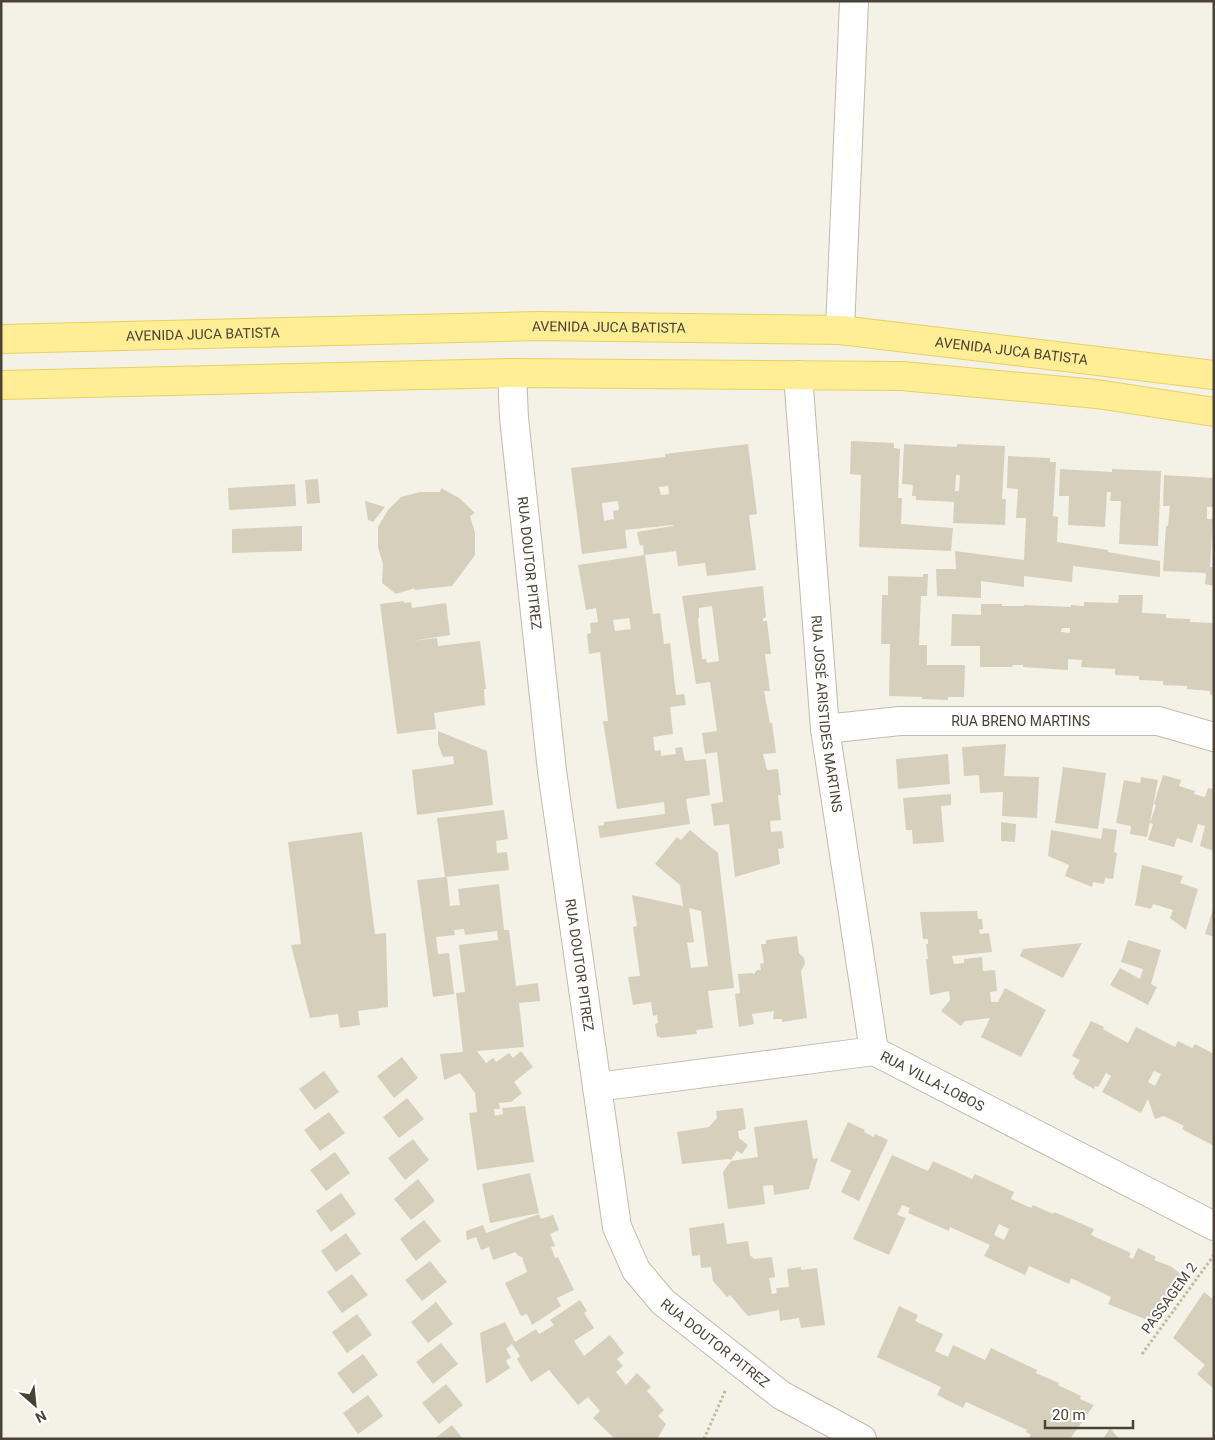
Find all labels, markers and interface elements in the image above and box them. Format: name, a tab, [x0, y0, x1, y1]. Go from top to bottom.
street label: AVENIDA JUCA BATISTA	[532, 318, 686, 336]
street label: AVENIDA JUCA BATISTA	[126, 324, 280, 344]
street label: AVENIDA JUCA BATISTA	[934, 334, 1089, 368]
street label: RUA DOUTOR PITREZ	[515, 496, 545, 631]
street label: RUA JOSÉ ARISTIDES MARTINS	[808, 614, 846, 813]
street label: RUA BRENO MARTINS	[951, 713, 1090, 729]
street label: RUA DOUTOR PITREZ	[562, 898, 597, 1032]
street label: RUA VILLA-LOBOS	[878, 1048, 987, 1114]
street label: PASSAGEM 2	[1138, 1259, 1200, 1337]
street label: RUA DOUTOR PITREZ	[658, 1295, 773, 1391]
north arrow	[10, 1380, 60, 1430]
scale bar	[1045, 1398, 1132, 1430]
text: 20 m	[1052, 1406, 1086, 1424]
text: N	[33, 1407, 49, 1426]

